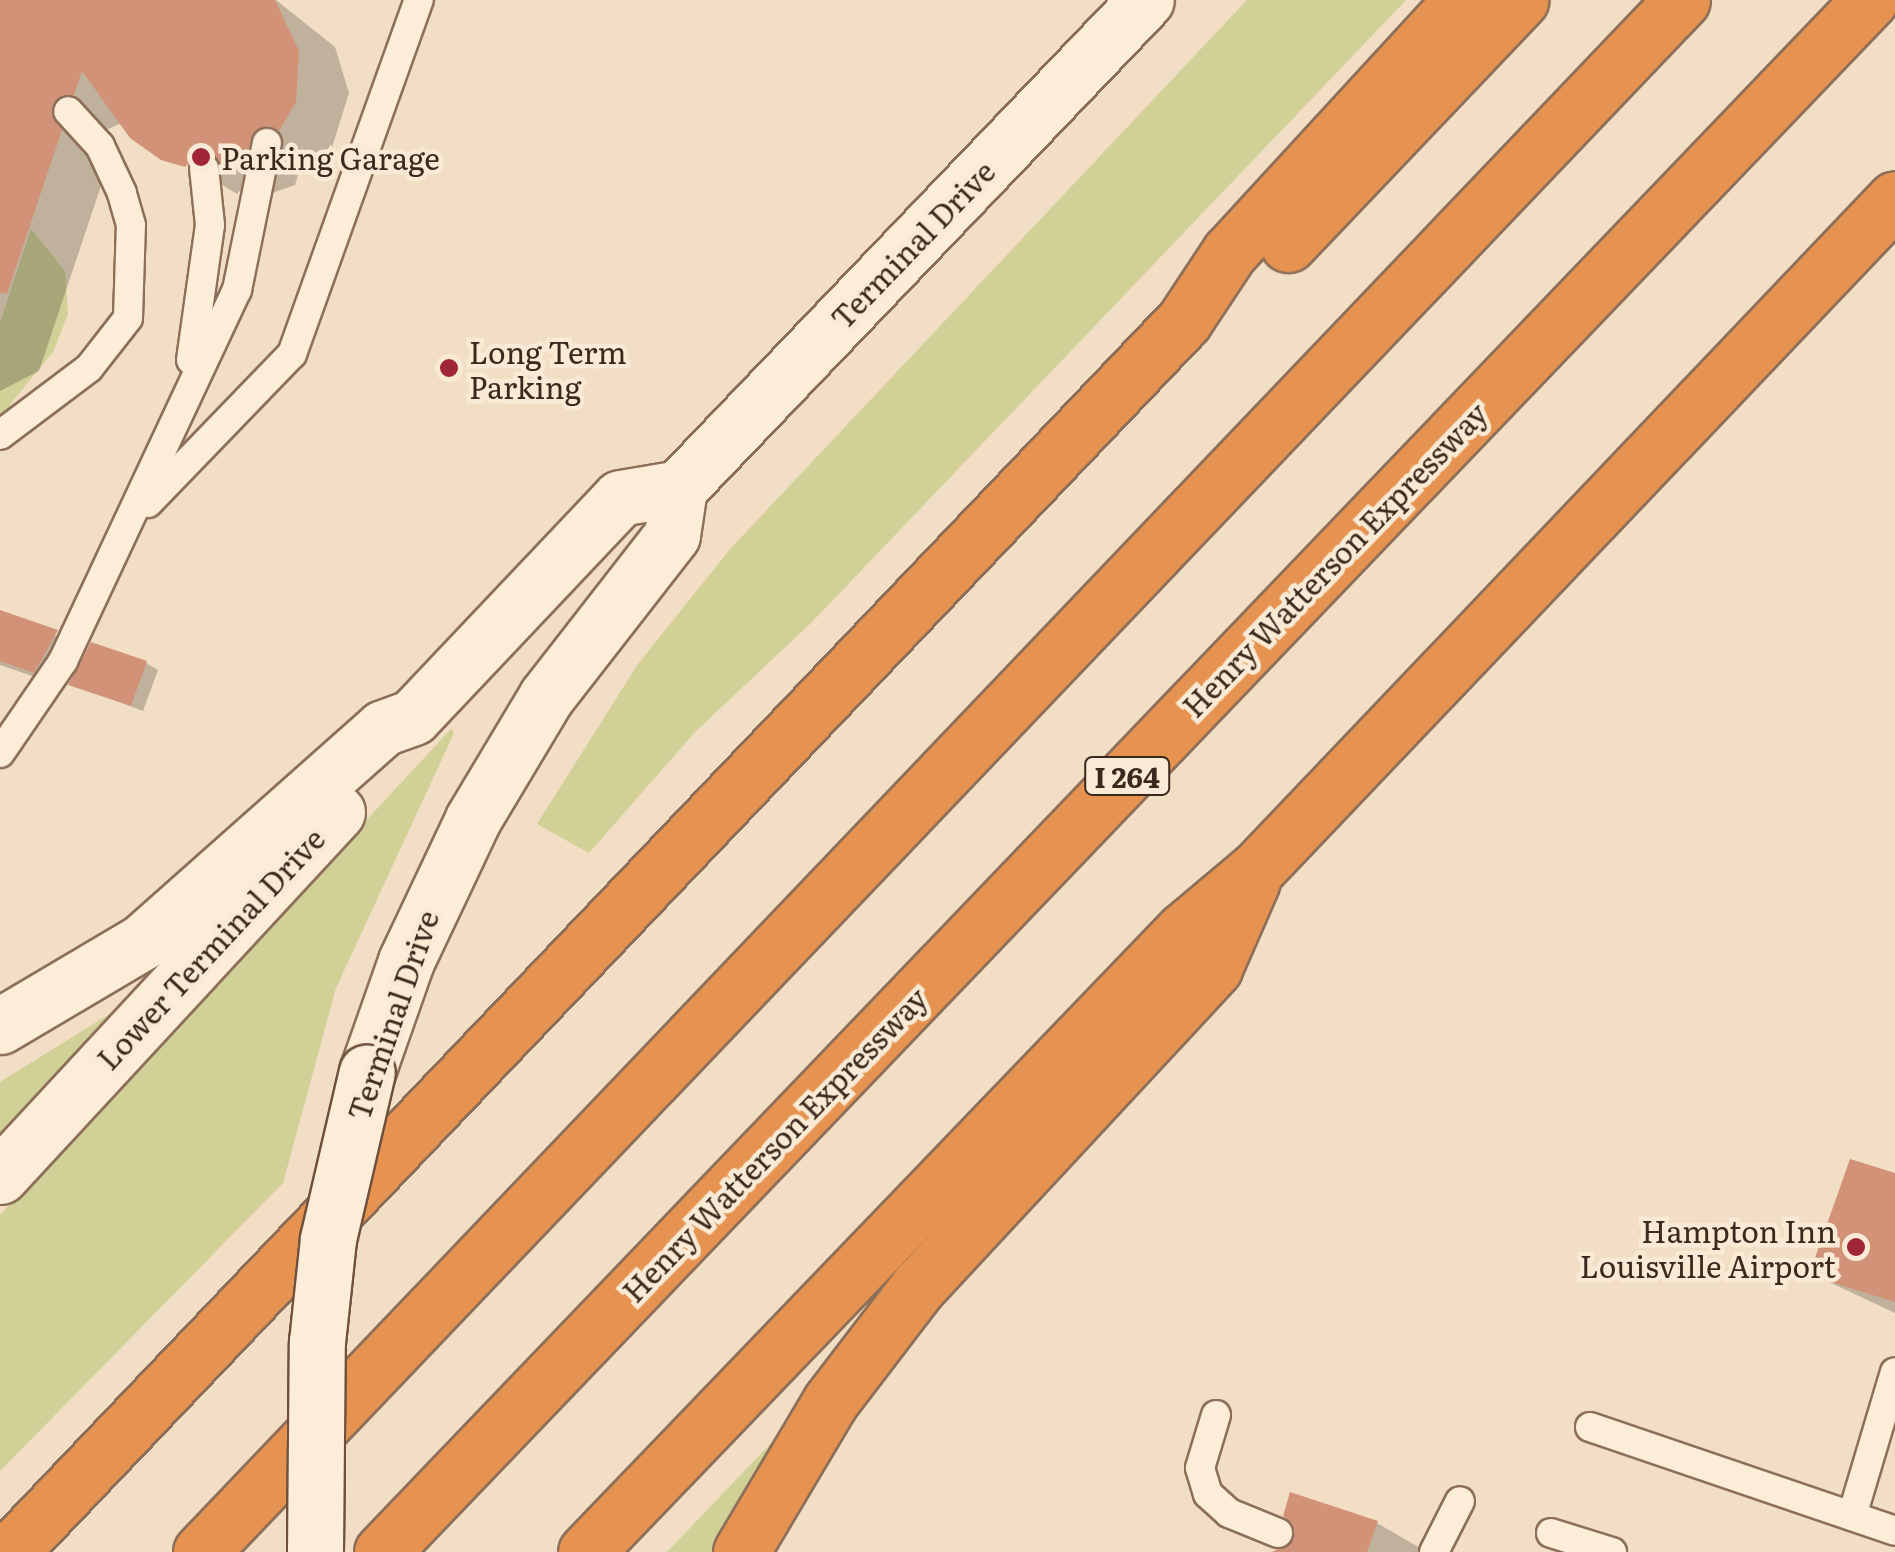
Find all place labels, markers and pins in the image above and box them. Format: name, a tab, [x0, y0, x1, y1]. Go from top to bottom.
place label: Parking Garage	[221, 139, 440, 175]
marker: Parking Garage	[190, 146, 212, 168]
place label: Long Term Parking	[469, 333, 627, 404]
marker: Long Term Parking	[438, 357, 460, 379]
place label: Hampton Inn Louisville Airport	[1580, 1212, 1836, 1282]
marker: Hampton Inn Louisville Airport	[1845, 1236, 1867, 1258]

